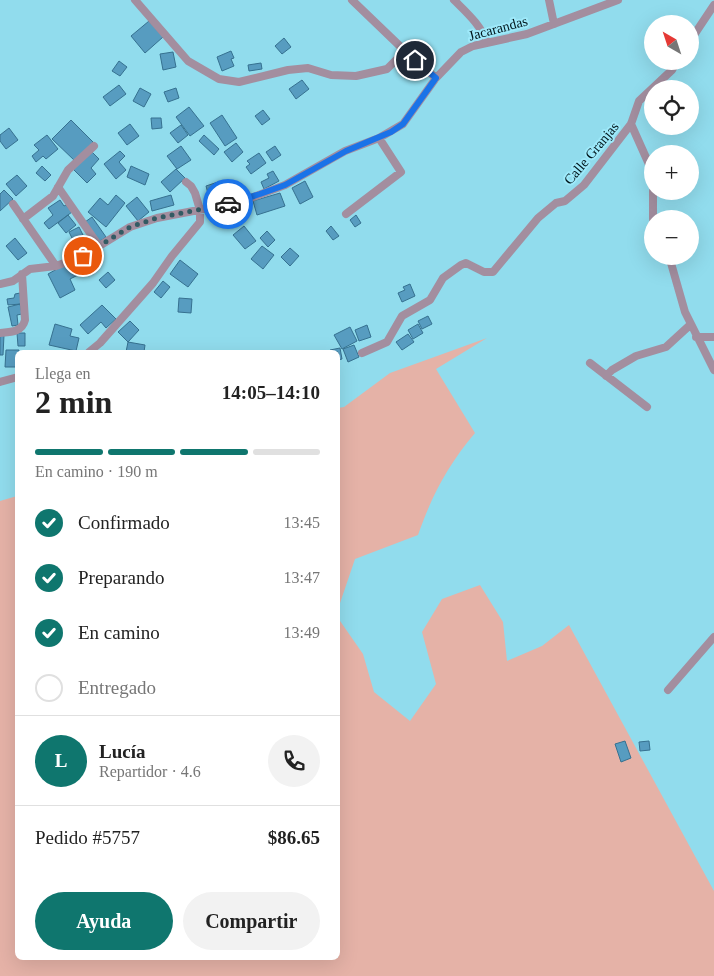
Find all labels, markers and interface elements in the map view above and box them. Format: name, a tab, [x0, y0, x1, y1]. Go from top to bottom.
street label: Jacarandas	[467, 13, 529, 44]
north arrow	[644, 15, 699, 70]
map controls	[644, 15, 699, 265]
pin	[394, 39, 436, 81]
icon: home	[401, 46, 429, 74]
button: locate	[644, 80, 699, 135]
street label: Calle Granjas	[561, 119, 622, 187]
button: +	[644, 145, 699, 200]
courier	[203, 179, 253, 229]
icon: car	[214, 190, 242, 218]
button: −	[644, 210, 699, 265]
pin	[62, 235, 104, 277]
icon: bag	[69, 242, 97, 270]
text: Llega en	[35, 365, 91, 382]
text: 14:05–14:10	[222, 382, 320, 403]
text: 2 min	[35, 384, 112, 420]
text: En camino · 190 m	[35, 463, 158, 480]
icon: check	[35, 509, 63, 537]
text: Confirmado	[78, 512, 170, 533]
text: 13:45	[284, 514, 320, 531]
icon: check	[35, 564, 63, 592]
text: Preparando	[78, 567, 165, 588]
text: 13:47	[284, 569, 320, 586]
icon: check	[35, 619, 63, 647]
text: En camino	[78, 622, 160, 643]
text: 13:49	[284, 624, 320, 641]
text: Entregado	[78, 677, 156, 698]
button: phone	[268, 735, 320, 787]
text: Lucía	[99, 741, 145, 762]
text: L	[55, 750, 67, 771]
text: Repartidor · 4.6	[99, 763, 201, 780]
text: Pedido #5757	[35, 827, 140, 848]
text: $86.65	[268, 827, 320, 848]
button: Ayuda	[35, 892, 173, 950]
button: Compartir	[183, 892, 320, 950]

